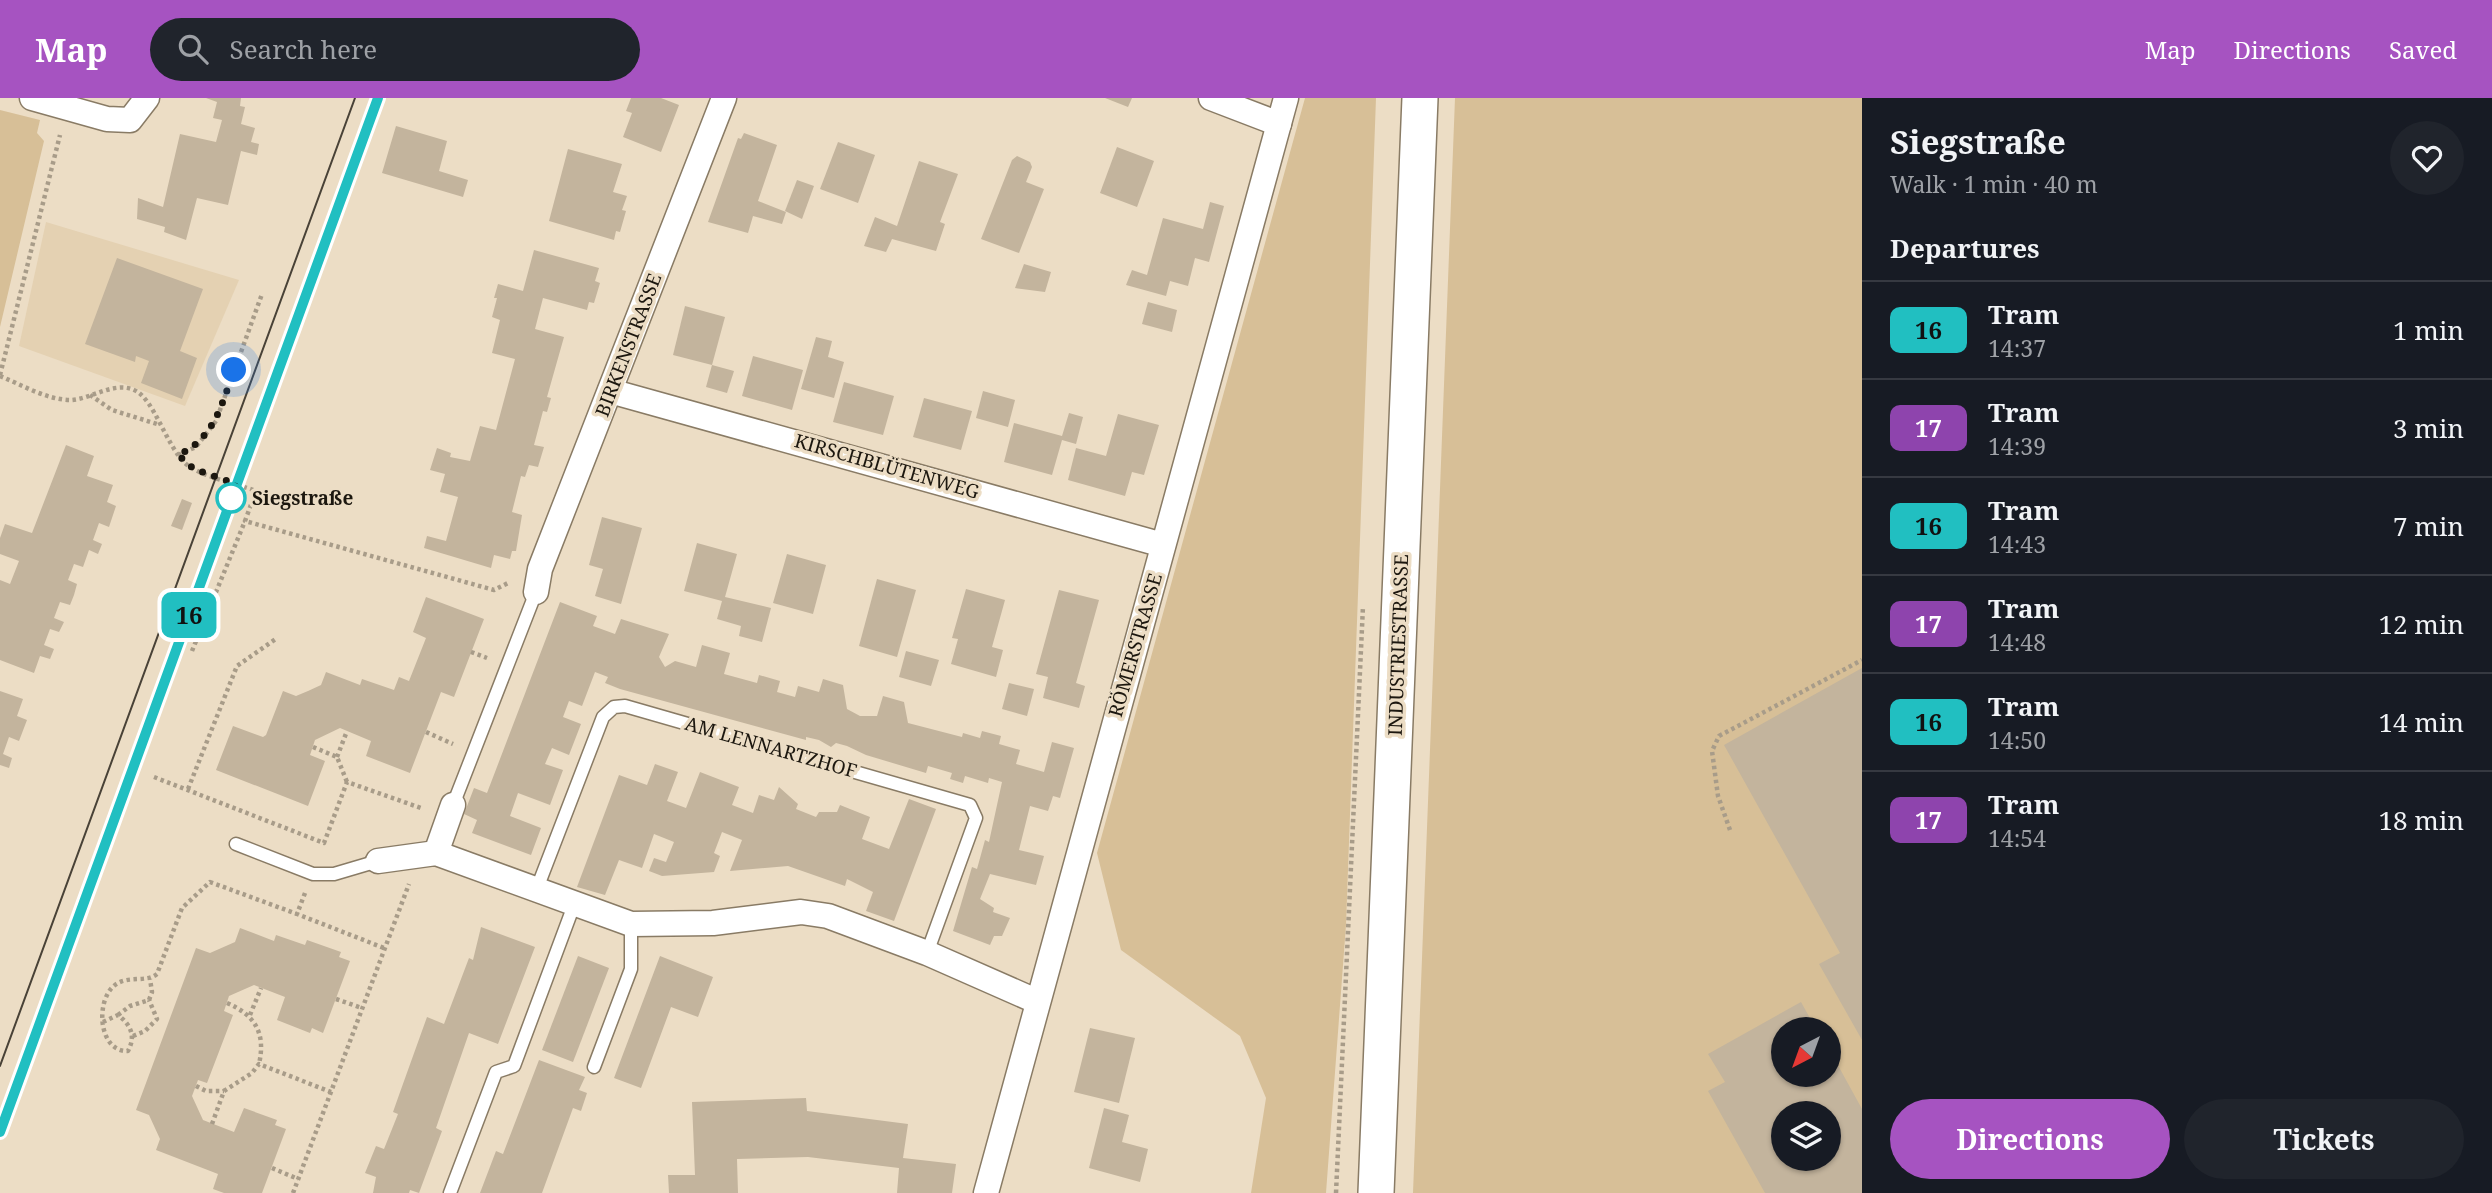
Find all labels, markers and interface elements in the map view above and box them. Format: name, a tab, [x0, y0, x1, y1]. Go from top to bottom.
search box	[150, 18, 640, 81]
text: Map	[35, 27, 108, 72]
icon: search	[174, 30, 212, 68]
text: Search here	[230, 31, 377, 67]
text: Map	[2145, 33, 2196, 66]
text: Directions	[2234, 33, 2351, 66]
text: Saved	[2389, 33, 2457, 66]
text: Siegstraße	[1890, 119, 2066, 164]
button: heart	[2390, 121, 2464, 195]
text: Walk · 1 min · 40 m	[1890, 168, 2098, 200]
text: Departures	[1890, 230, 2040, 266]
street label: BIRKENSTRASSE	[589, 269, 667, 420]
text: Tram	[1988, 296, 2059, 332]
text: 1 min	[2393, 312, 2464, 348]
text: 16	[1915, 313, 1942, 346]
text: 14:37	[1988, 332, 2046, 364]
your location	[216, 352, 251, 387]
text: Tram	[1988, 394, 2059, 430]
text: 3 min	[2393, 410, 2464, 446]
text: 17	[1915, 411, 1942, 444]
street label: KIRSCHBLÜTENWEG	[792, 427, 983, 505]
text: 14:39	[1988, 430, 2046, 462]
marker: Siegstraße	[216, 483, 246, 513]
place label: Siegstraße	[252, 485, 353, 511]
text: Tram	[1988, 492, 2059, 528]
text: 7 min	[2393, 508, 2464, 544]
text: 16	[1915, 509, 1942, 542]
text: 14:43	[1988, 528, 2046, 560]
street label: INDUSTRIESTRASSE	[1382, 554, 1414, 736]
street label: RÖMERSTRASSE	[1102, 570, 1168, 720]
text: Tram	[1988, 590, 2059, 626]
line badge: 16	[158, 592, 220, 638]
text: 16	[175, 598, 203, 631]
text: 12 min	[2379, 606, 2464, 642]
text: 17	[1915, 607, 1942, 640]
text: 14:48	[1988, 626, 2046, 658]
text: Tram	[1988, 688, 2059, 724]
text: 14 min	[2379, 704, 2464, 740]
text: 16	[1915, 705, 1942, 738]
street label: AM LENNARTZHOF	[682, 710, 860, 784]
text: 14:50	[1988, 724, 2046, 756]
text: Tram	[1988, 786, 2059, 822]
text: 18 min	[2379, 802, 2464, 838]
text: 17	[1915, 803, 1942, 836]
text: 14:54	[1988, 822, 2046, 854]
north arrow	[1771, 1017, 1841, 1087]
map controls	[1771, 1017, 1841, 1171]
button: Directions	[1890, 1099, 2170, 1179]
button: Tickets	[2184, 1099, 2464, 1179]
button: layers	[1771, 1101, 1841, 1171]

